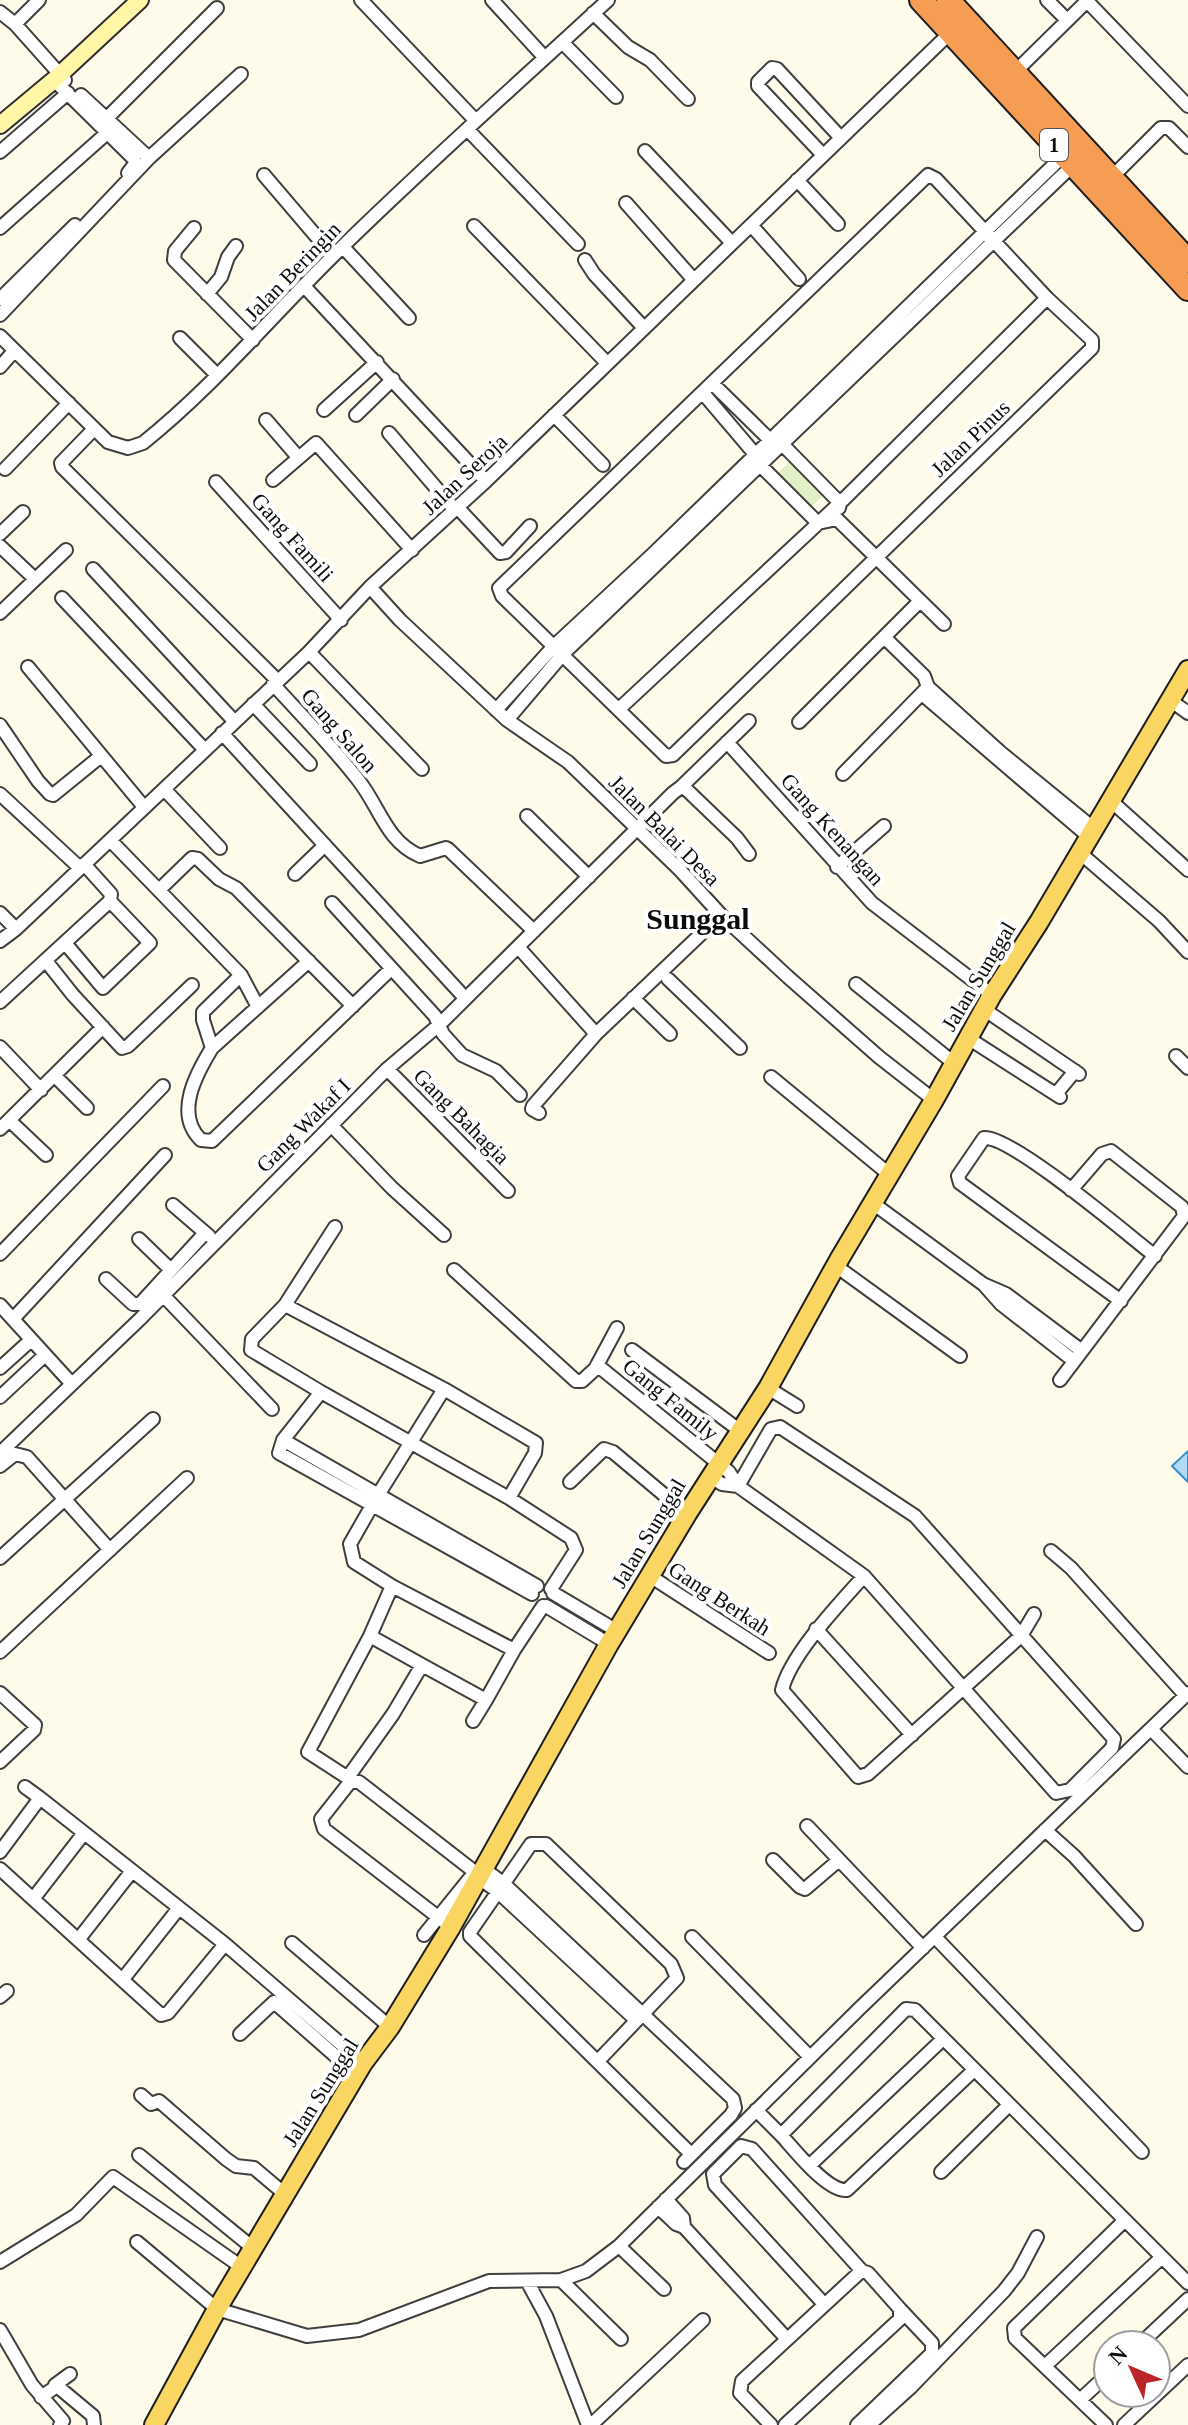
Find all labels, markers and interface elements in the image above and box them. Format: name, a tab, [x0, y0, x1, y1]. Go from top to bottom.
road number: 1	[1040, 129, 1068, 161]
street label: Jalan Beringin	[239, 217, 346, 326]
street label: Jalan Pinus	[926, 395, 1015, 482]
street label: Jalan Seroja	[417, 429, 512, 520]
street label: Gang Famili	[246, 488, 339, 587]
street label: Gang Salon	[296, 683, 383, 777]
street label: Gang Kenangan	[776, 768, 890, 891]
street label: Jalan Balai Desa	[604, 770, 725, 891]
district label: Sunggal	[646, 902, 750, 935]
street label: Jalan Sunggal	[936, 917, 1021, 1035]
street label: Gang Bahagia	[409, 1063, 515, 1170]
street label: Gang Wakaf I	[251, 1073, 355, 1177]
street label: Gang Family	[618, 1353, 723, 1445]
street label: Jalan Sunggal	[606, 1474, 691, 1592]
street label: Gang Berkah	[664, 1556, 775, 1641]
street label: Jalan Sunggal	[277, 2034, 364, 2151]
north arrow	[1092, 2329, 1172, 2409]
text: N	[1103, 2341, 1133, 2370]

